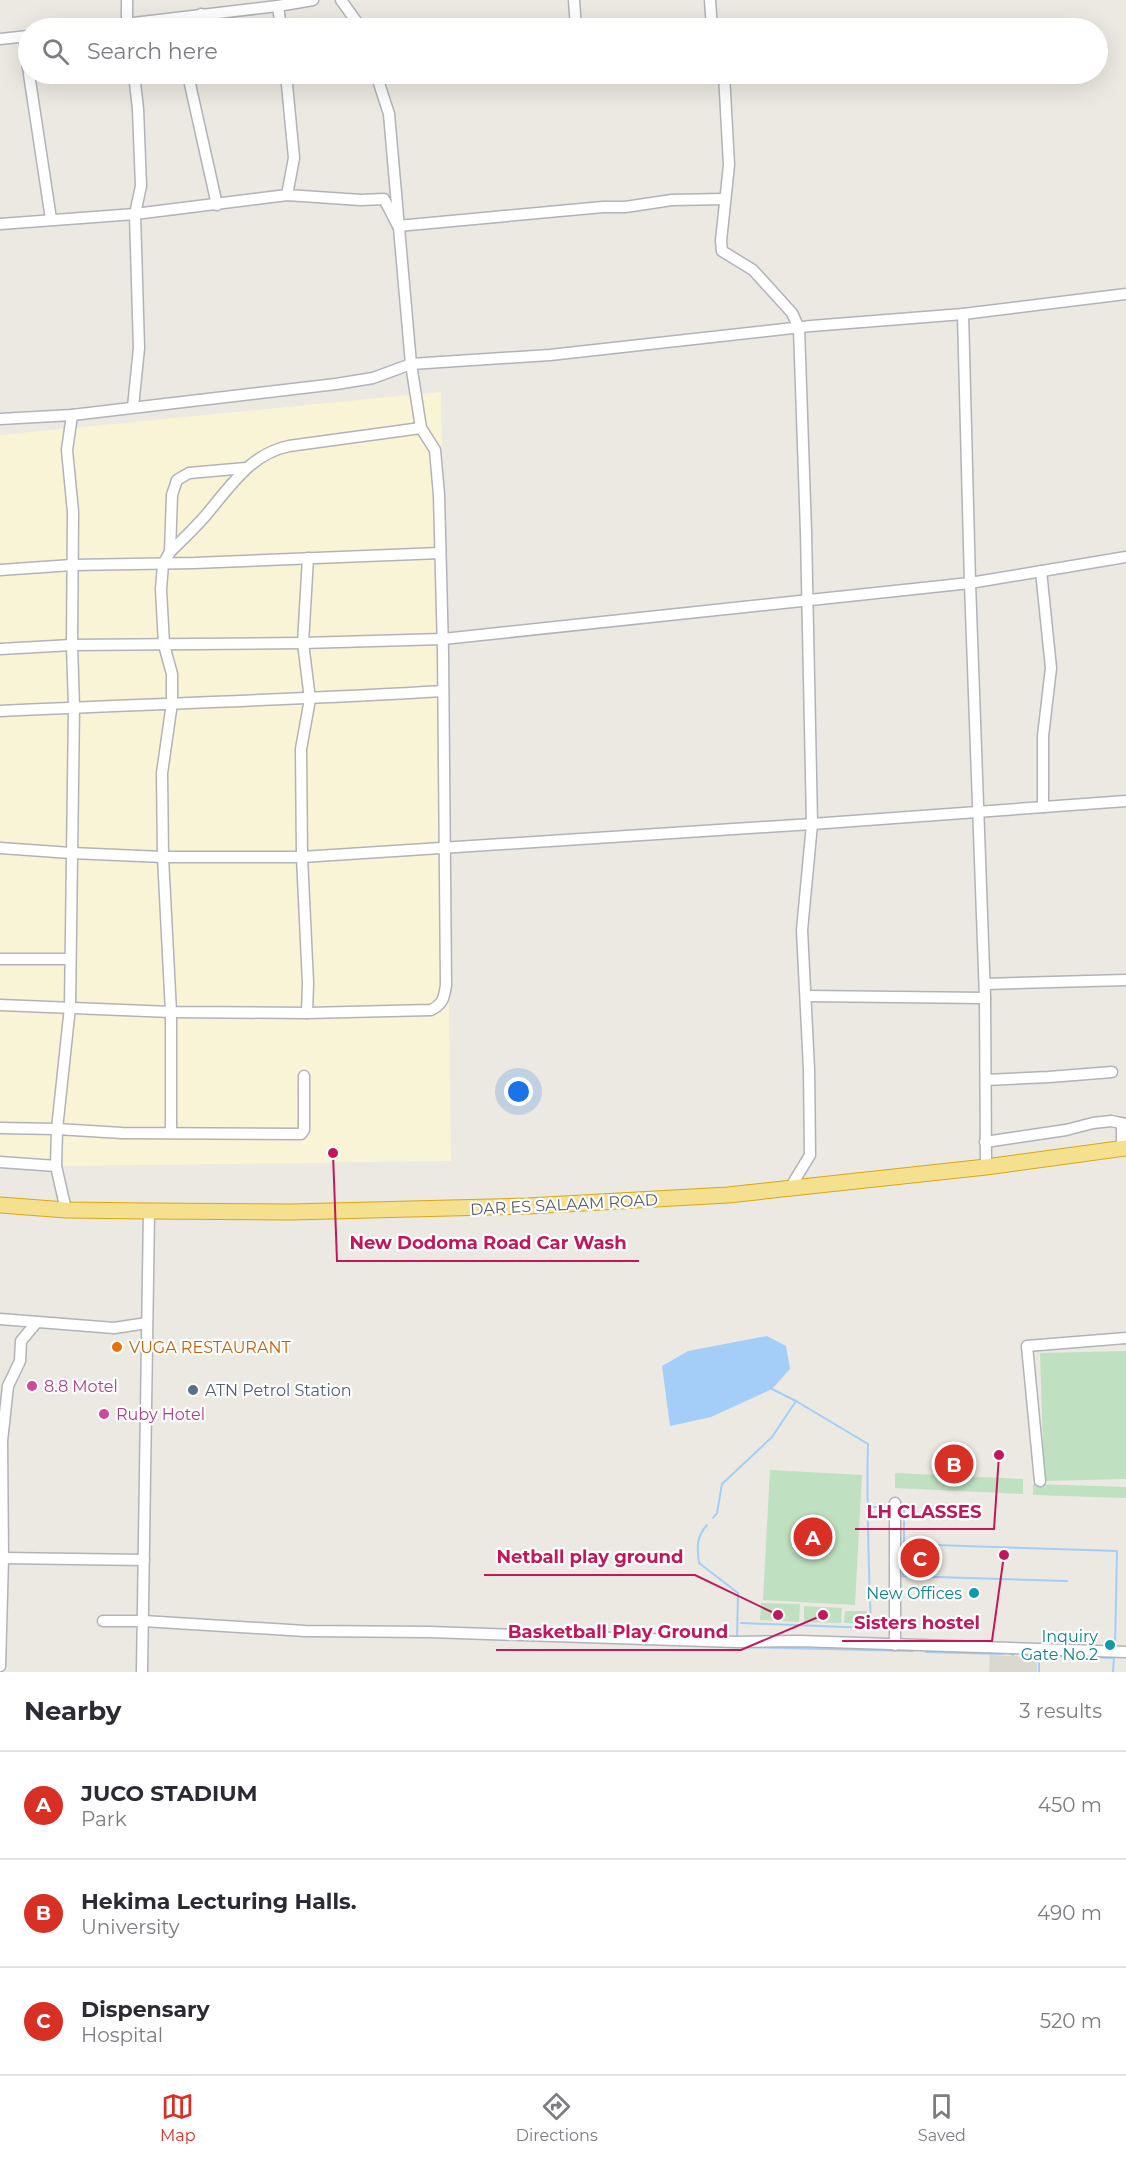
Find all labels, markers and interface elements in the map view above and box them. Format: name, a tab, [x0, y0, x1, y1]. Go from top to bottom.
search box	[18, 18, 1108, 84]
icon: search	[39, 35, 72, 68]
text: Search here	[87, 38, 218, 65]
your location	[504, 1077, 533, 1106]
street label: DAR ES SALAAM ROAD	[470, 1190, 658, 1219]
callout: New Dodoma Road Car Wash	[337, 1225, 639, 1261]
text: New Dodoma Road Car Wash	[349, 1232, 627, 1254]
place label: VUGA RESTAURANT	[129, 1338, 291, 1357]
marker: VUGA RESTAURANT	[110, 1340, 124, 1354]
place label: 8.8 Motel	[44, 1377, 118, 1396]
marker: 8.8 Motel	[25, 1379, 39, 1393]
place label: ATN Petrol Station	[205, 1381, 352, 1400]
marker: ATN Petrol Station	[186, 1383, 200, 1397]
place label: Ruby Hotel	[116, 1405, 205, 1424]
marker: Ruby Hotel	[97, 1407, 111, 1421]
pin: B	[934, 1442, 974, 1486]
callout: LH CLASSES	[855, 1493, 994, 1529]
text: LH CLASSES	[867, 1501, 981, 1523]
pin: A	[794, 1514, 832, 1560]
pin: C	[900, 1536, 940, 1580]
callout: Netball play ground	[484, 1539, 695, 1575]
text: Netball play ground	[497, 1546, 684, 1568]
place label: New Offices	[866, 1584, 962, 1603]
marker: New Offices	[967, 1586, 981, 1600]
callout: Sisters hostel	[842, 1605, 992, 1641]
text: Sisters hostel	[854, 1612, 980, 1634]
callout: Basketball Play Ground	[496, 1614, 741, 1650]
text: Basketball Play Ground	[508, 1621, 728, 1643]
place label: Inquiry Gate No.2	[1021, 1627, 1098, 1664]
marker: Inquiry Gate No.2	[1103, 1638, 1117, 1652]
text: Nearby	[24, 1695, 121, 1727]
text: 3 results	[1019, 1699, 1102, 1723]
text: JUCO STADIUM	[81, 1780, 258, 1807]
text: A	[36, 1793, 51, 1817]
text: 450 m	[1038, 1793, 1102, 1817]
text: Park	[81, 1807, 127, 1831]
text: Hekima Lecturing Halls.	[81, 1888, 357, 1915]
text: B	[36, 1901, 51, 1925]
text: 490 m	[1037, 1901, 1102, 1925]
text: University	[81, 1915, 180, 1939]
text: Dispensary	[81, 1996, 210, 2023]
text: C	[36, 2009, 51, 2033]
text: 520 m	[1040, 2009, 1102, 2033]
text: Hospital	[81, 2023, 163, 2047]
tab: Map	[160, 2090, 196, 2145]
tab: Directions	[516, 2090, 598, 2145]
tab: Saved	[918, 2090, 966, 2145]

